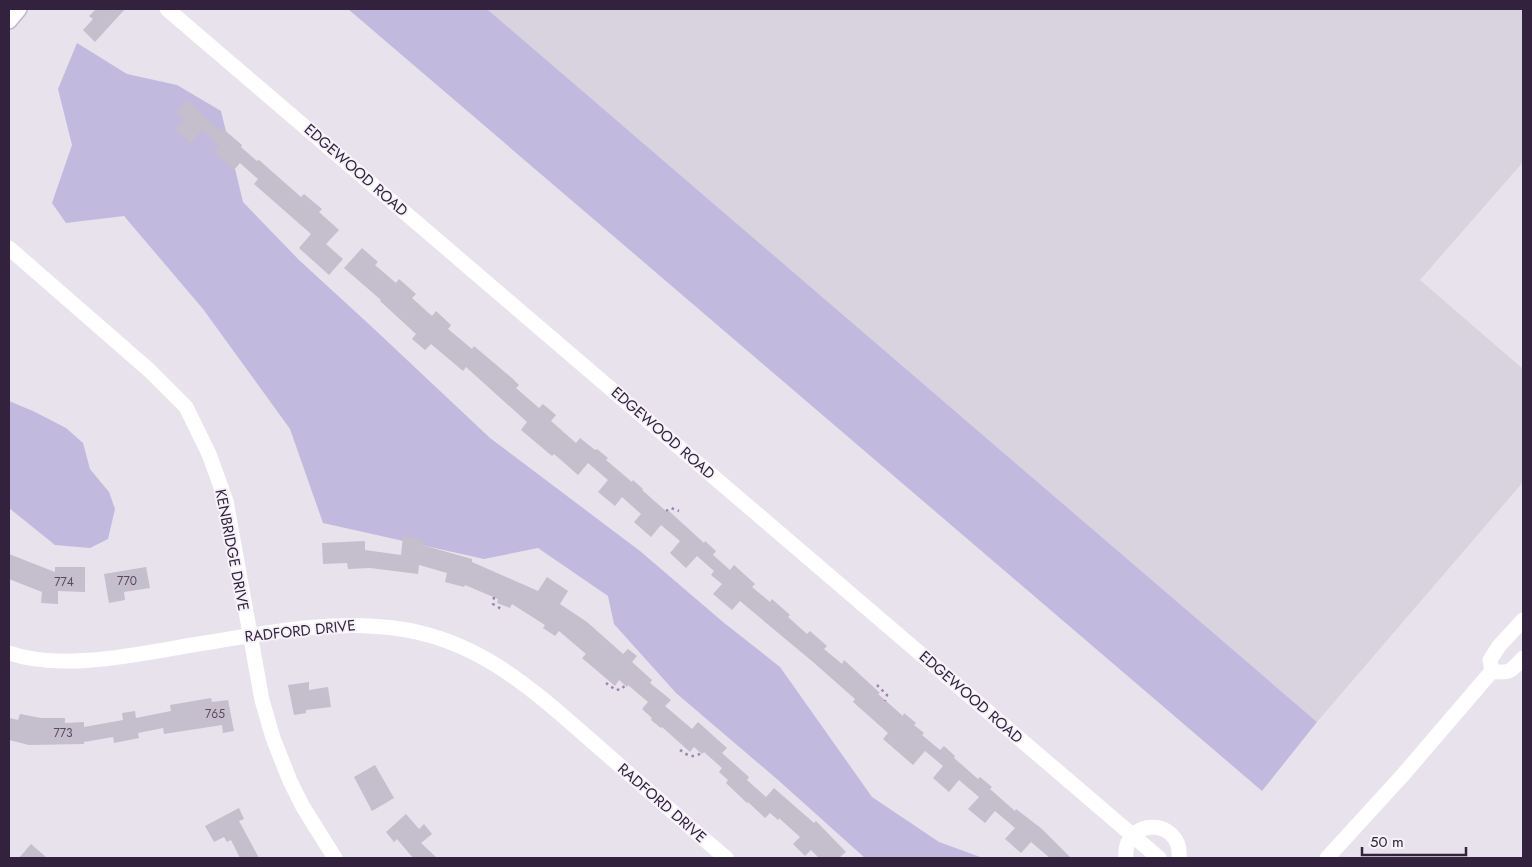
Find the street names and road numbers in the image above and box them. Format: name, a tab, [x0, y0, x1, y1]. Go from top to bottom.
street label: EDGEWOOD ROAD	[299, 119, 413, 221]
street label: EDGEWOOD ROAD	[606, 382, 720, 484]
street label: KENBRIDGE DRIVE	[209, 487, 255, 613]
street label: RADFORD DRIVE	[243, 614, 357, 648]
street label: EDGEWOOD ROAD	[914, 646, 1028, 748]
street label: RADFORD DRIVE	[613, 758, 711, 848]

